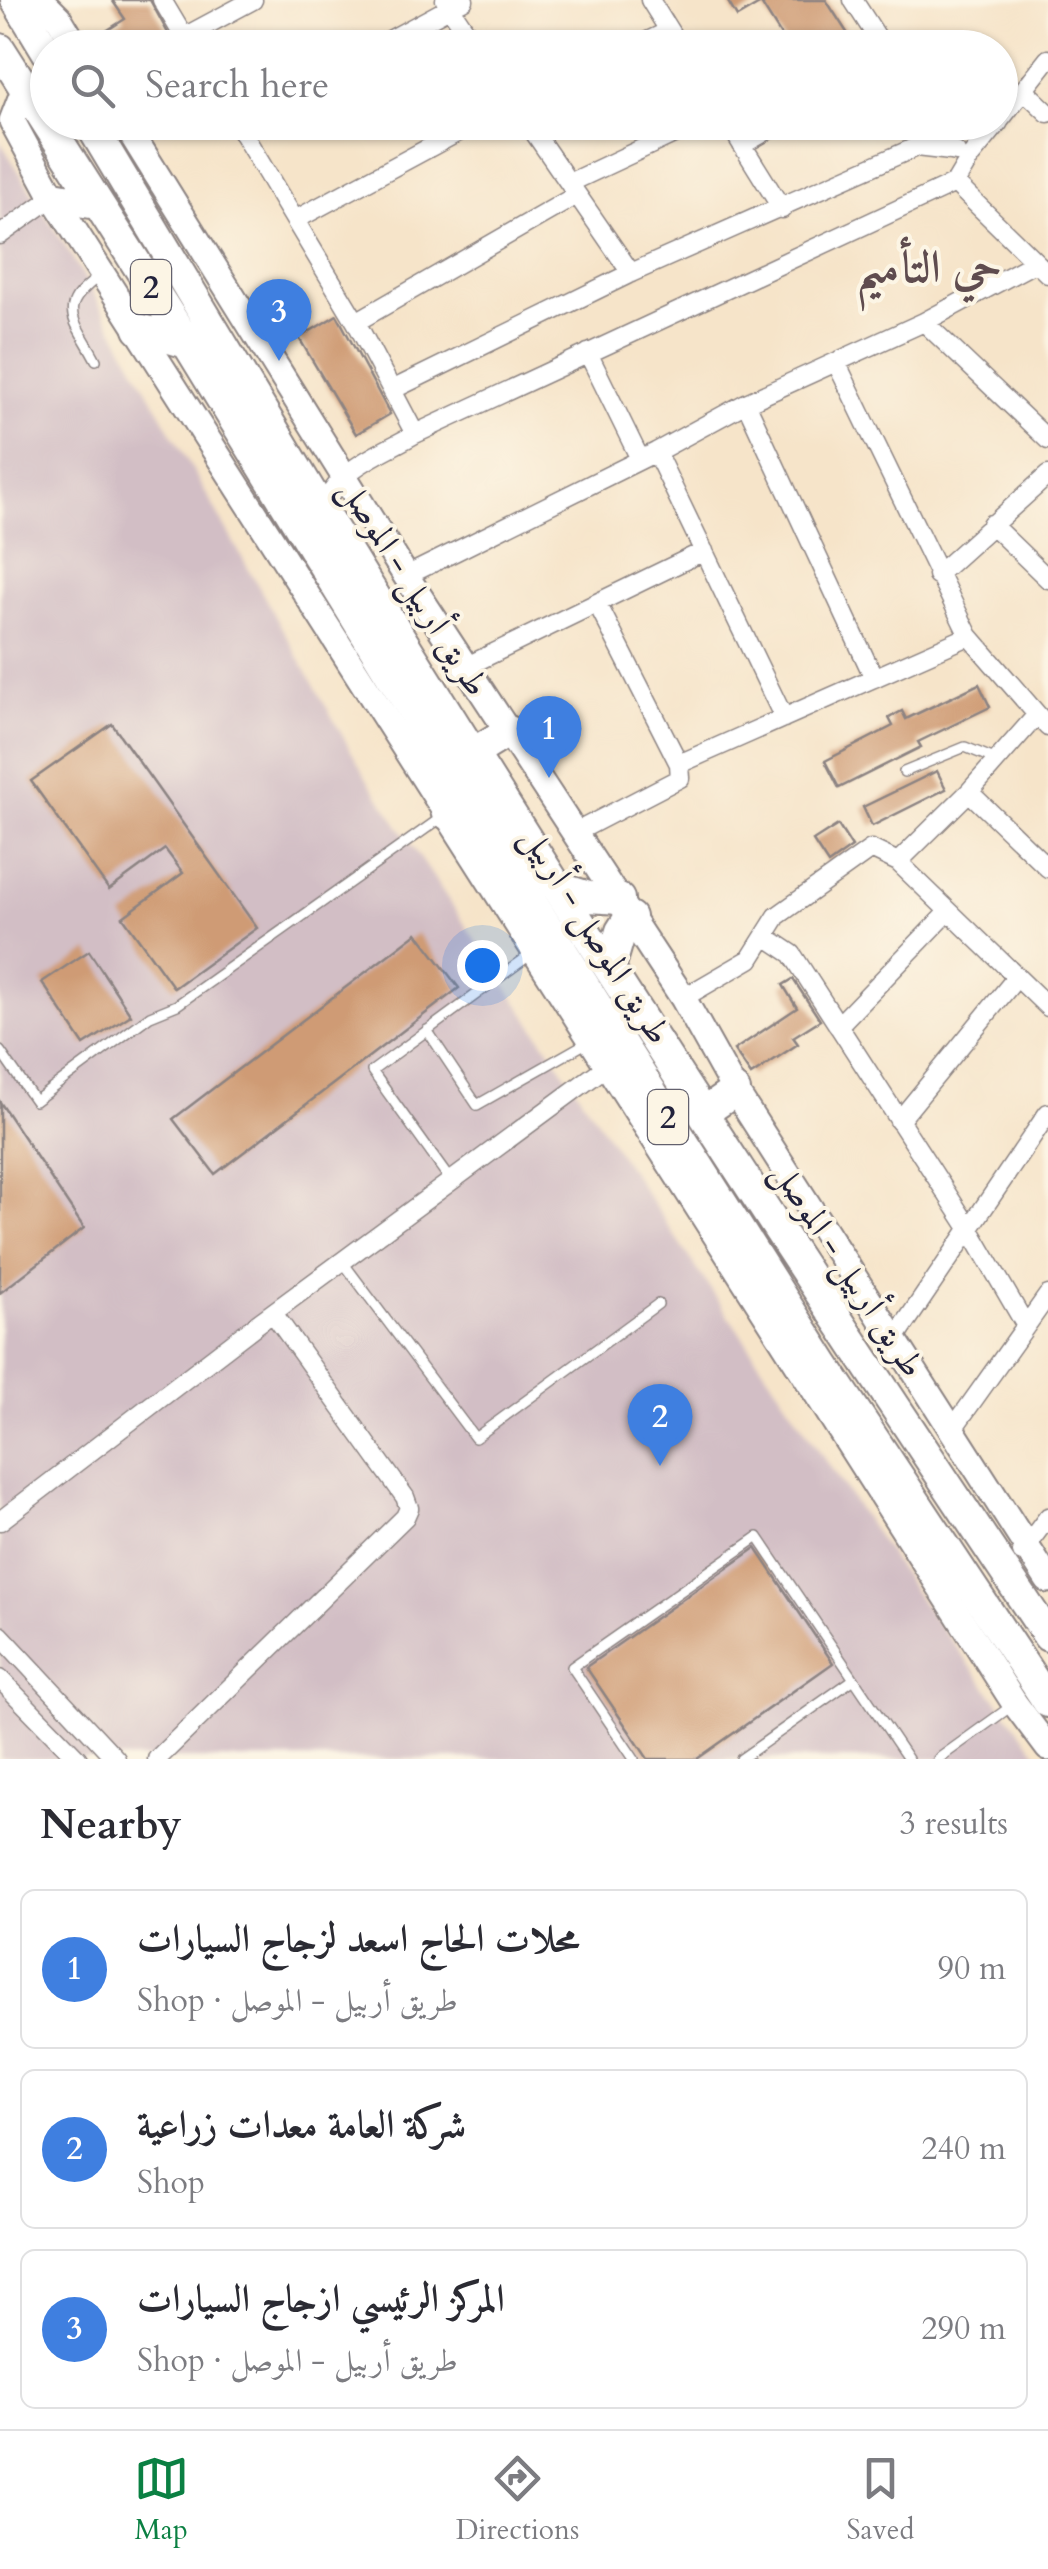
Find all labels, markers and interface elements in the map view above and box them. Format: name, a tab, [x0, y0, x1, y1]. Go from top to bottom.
search box	[30, 30, 1018, 140]
icon: search	[65, 58, 120, 113]
text: Search here	[145, 59, 329, 111]
district label: حي التأميم	[856, 236, 1002, 312]
road number: 2	[131, 260, 171, 314]
pin: 3	[246, 278, 312, 361]
street label: طريق أربيل - الموصل	[328, 469, 501, 706]
pin: 1	[516, 696, 582, 778]
street label: طريق الموصل - أربيل	[510, 817, 683, 1054]
your location	[457, 940, 508, 991]
road number: 2	[648, 1090, 688, 1144]
street label: طريق أربيل - الموصل	[760, 1152, 937, 1387]
pin: 2	[628, 1384, 692, 1466]
text: Nearby	[40, 1796, 182, 1853]
text: 3 results	[900, 1802, 1008, 1846]
text: محلات الحاج اسعد لزجاج السيارات	[137, 1913, 579, 1965]
text: 1	[66, 1947, 83, 1991]
text: 90 m	[938, 1947, 1006, 1991]
text: Shop · طريق أربيل - الموصل	[137, 1979, 458, 2023]
text: شركة العامة معدات زراعية	[137, 2099, 466, 2151]
text: 2	[66, 2127, 83, 2171]
text: 240 m	[921, 2127, 1006, 2171]
text: Shop	[137, 2161, 205, 2205]
text: المركز الرئيسي ازجاج السيارات	[137, 2273, 505, 2325]
text: 3	[66, 2307, 83, 2351]
text: 290 m	[921, 2307, 1006, 2351]
text: Shop · طريق أربيل - الموصل	[137, 2339, 458, 2383]
tab: Map	[134, 2451, 189, 2549]
tab: Directions	[456, 2451, 579, 2549]
tab: Saved	[846, 2451, 914, 2549]

